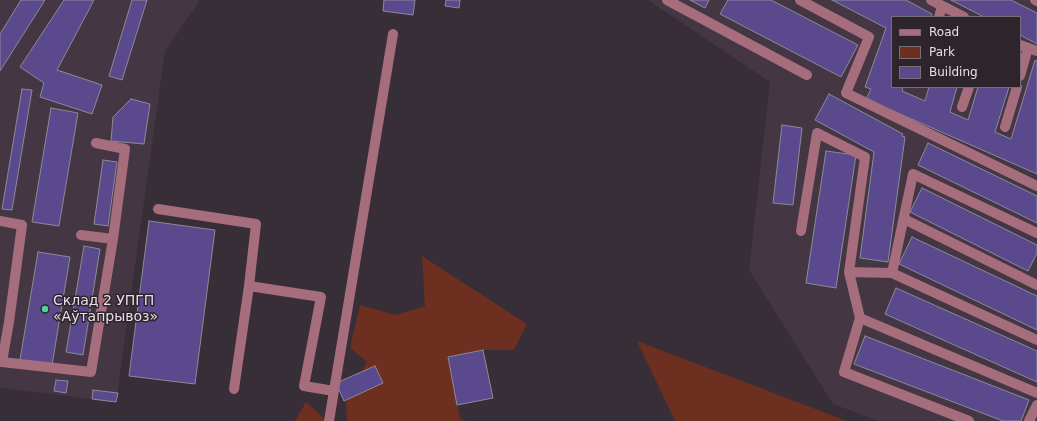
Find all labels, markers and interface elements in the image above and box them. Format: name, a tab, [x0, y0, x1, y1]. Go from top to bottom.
legend	[891, 16, 1021, 88]
text: Road	[929, 25, 959, 39]
text: Park	[929, 45, 955, 59]
text: Building	[929, 65, 978, 79]
place label: Склад 2 УПГП «Аўтапрывоз»	[53, 293, 158, 326]
marker: Склад 2 УПГП «Аўтапрывоз»	[40, 304, 50, 314]

